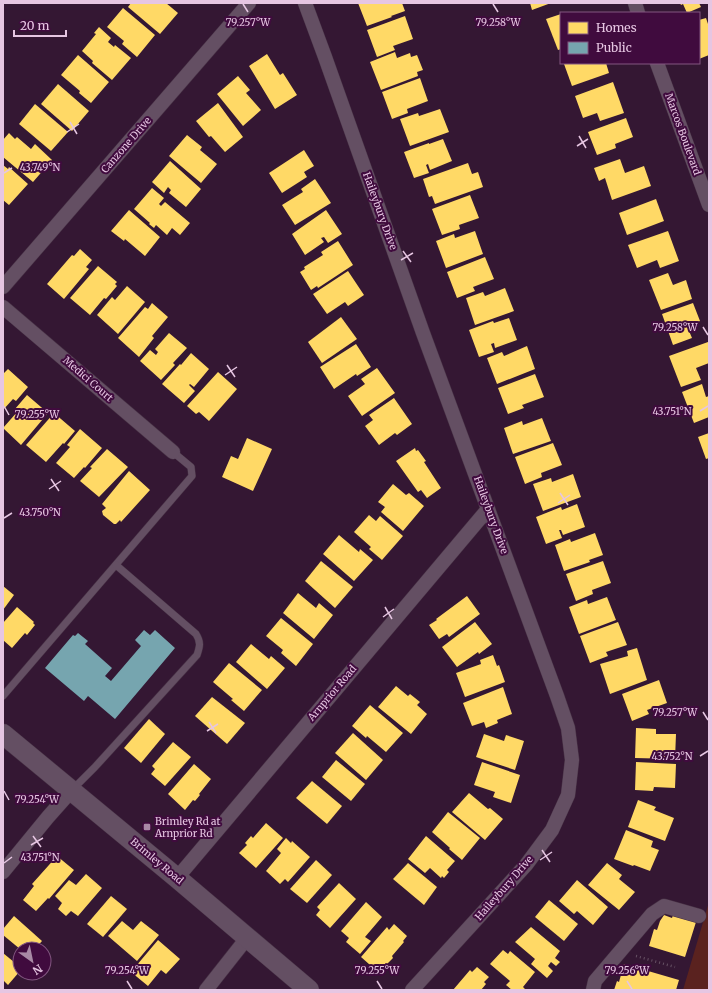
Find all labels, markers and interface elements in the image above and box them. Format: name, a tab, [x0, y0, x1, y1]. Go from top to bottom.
scale bar	[14, 12, 66, 38]
legend	[560, 12, 700, 64]
text: 79.257°W	[226, 16, 271, 29]
text: 79.258°W	[476, 16, 521, 29]
text: 20 m	[20, 18, 49, 33]
text: Homes	[596, 20, 637, 35]
text: Public	[596, 40, 632, 55]
street label: Marcos Boulevard	[662, 91, 704, 177]
street label: Canzone Drive	[98, 114, 154, 176]
text: 43.749°N	[20, 161, 61, 174]
street label: Haileybury Drive	[360, 170, 400, 252]
text: 79.258°W	[653, 321, 698, 334]
street label: Medici Court	[60, 354, 116, 404]
text: 43.751°N	[653, 405, 692, 418]
text: 79.255°W	[15, 408, 60, 421]
street label: Haileybury Drive	[471, 474, 511, 556]
text: 43.750°N	[19, 506, 61, 519]
street label: Arnprior Road	[304, 662, 359, 724]
text: 79.257°W	[653, 706, 698, 719]
text: 43.752°N	[652, 750, 693, 763]
text: 79.254°W	[15, 793, 60, 806]
place label: Brimley Rd at Arnprior Rd	[154, 815, 220, 840]
marker: Brimley Rd at Arnprior Rd	[142, 822, 152, 832]
street label: Brimley Road	[128, 835, 186, 887]
text: 43.751°N	[21, 851, 60, 864]
street label: Haileybury Drive	[472, 853, 536, 923]
north arrow	[12, 941, 52, 981]
text: N	[30, 961, 45, 978]
text: 79.254°W	[105, 964, 150, 977]
text: 79.255°W	[355, 964, 400, 977]
text: 79.256°W	[605, 964, 650, 977]

